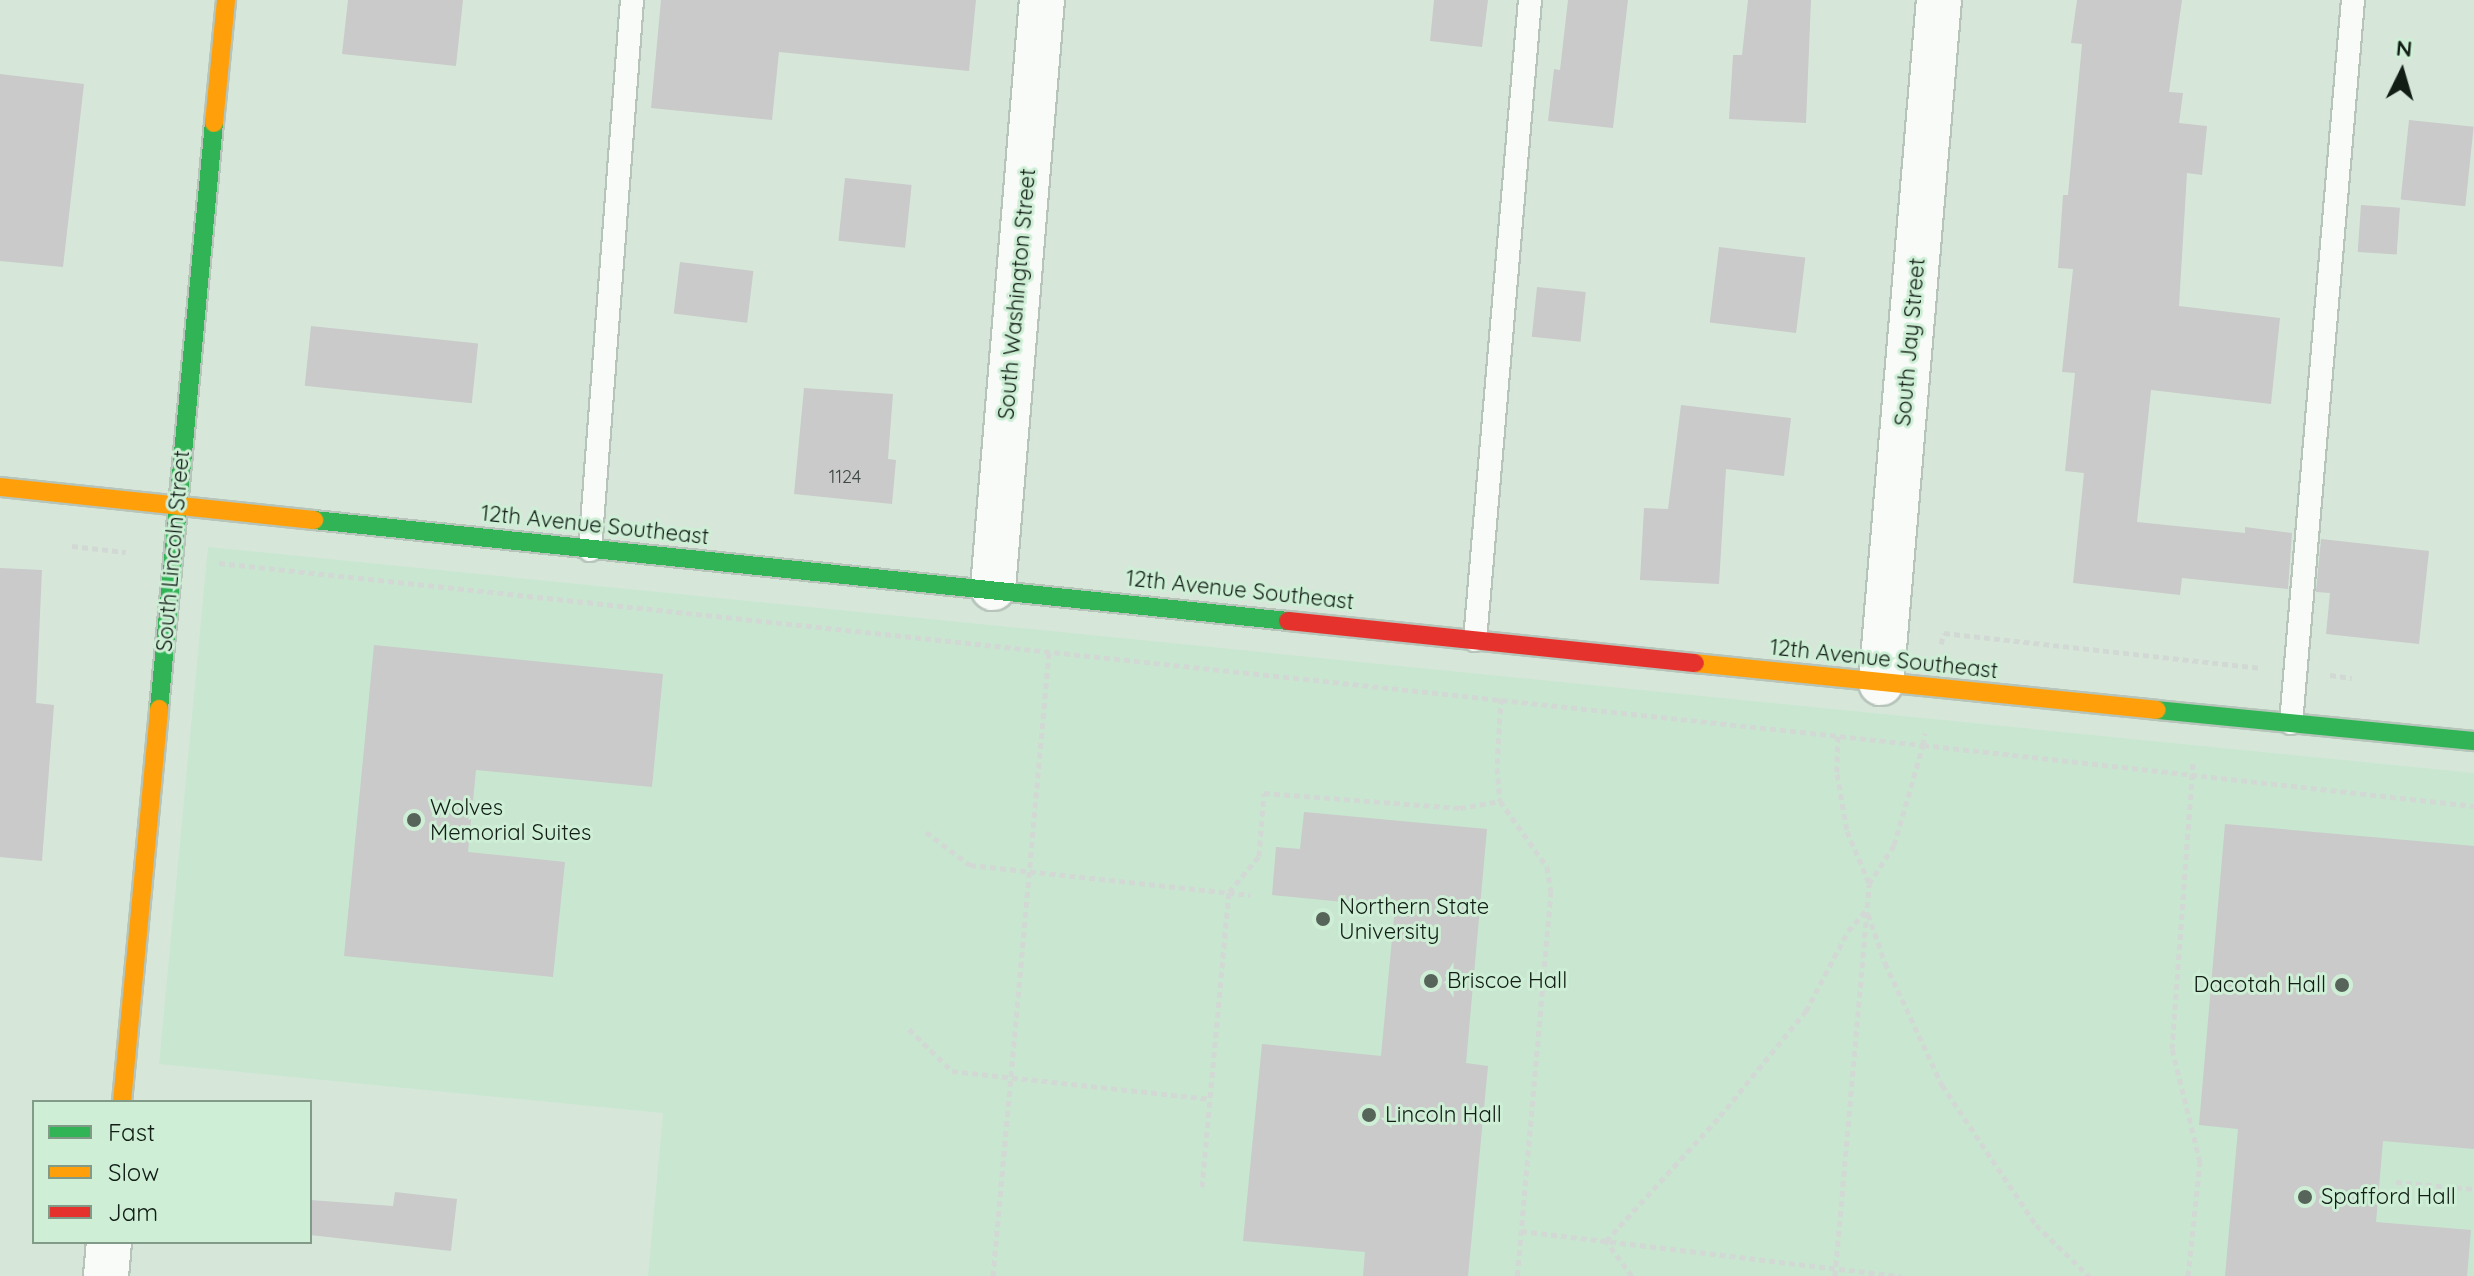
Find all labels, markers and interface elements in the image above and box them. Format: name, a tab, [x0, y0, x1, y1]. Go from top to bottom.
north arrow	[2362, 32, 2442, 112]
text: N	[2395, 33, 2413, 63]
street label: South Washington Street	[993, 167, 1041, 421]
street label: South Jay Street	[1889, 257, 1931, 427]
street label: South Lincoln Street	[151, 449, 195, 653]
house number: 1124	[829, 466, 861, 488]
street label: 12th Avenue Southeast	[480, 500, 710, 550]
street label: 12th Avenue Southeast	[1125, 565, 1355, 615]
street label: 12th Avenue Southeast	[1769, 634, 1999, 684]
place label: Wolves Memorial Suites	[430, 794, 591, 846]
marker: Wolves Memorial Suites	[405, 811, 423, 829]
place label: Northern State University	[1339, 893, 1489, 944]
marker: Northern State University	[1314, 910, 1332, 928]
place label: Briscoe Hall	[1447, 968, 1567, 994]
marker: Briscoe Hall	[1422, 972, 1440, 990]
place label: Dacotah Hall	[2194, 972, 2326, 998]
marker: Dacotah Hall	[2333, 976, 2351, 994]
legend	[32, 1100, 312, 1244]
place label: Lincoln Hall	[1385, 1102, 1502, 1128]
marker: Lincoln Hall	[1360, 1106, 1378, 1124]
text: Fast	[108, 1117, 155, 1147]
text: Slow	[108, 1157, 159, 1187]
place label: Spafford Hall	[2321, 1184, 2456, 1210]
marker: Spafford Hall	[2296, 1188, 2314, 1206]
text: Jam	[108, 1197, 158, 1227]

